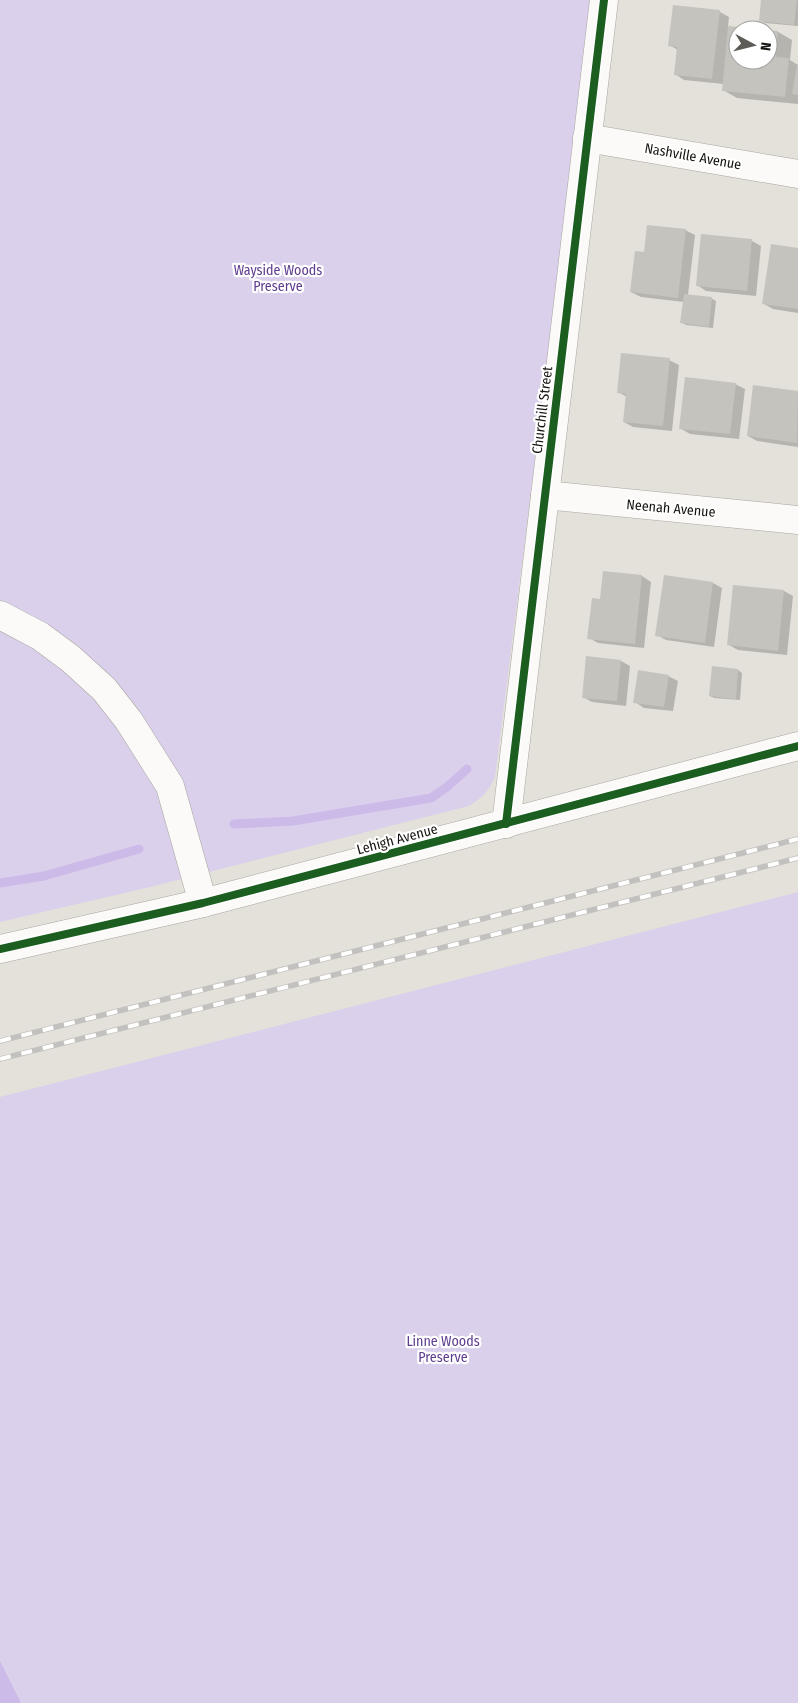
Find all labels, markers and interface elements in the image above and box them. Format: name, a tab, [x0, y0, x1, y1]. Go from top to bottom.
north arrow	[728, 20, 778, 70]
text: N	[756, 41, 774, 52]
street label: Nashville Avenue	[643, 140, 743, 173]
park label: Wayside Woods Preserve	[234, 262, 322, 295]
street label: Churchill Street	[529, 365, 556, 455]
street label: Neenah Avenue	[626, 496, 716, 521]
street label: Lehigh Avenue	[355, 821, 440, 858]
park label: Linne Woods Preserve	[406, 1333, 480, 1366]

